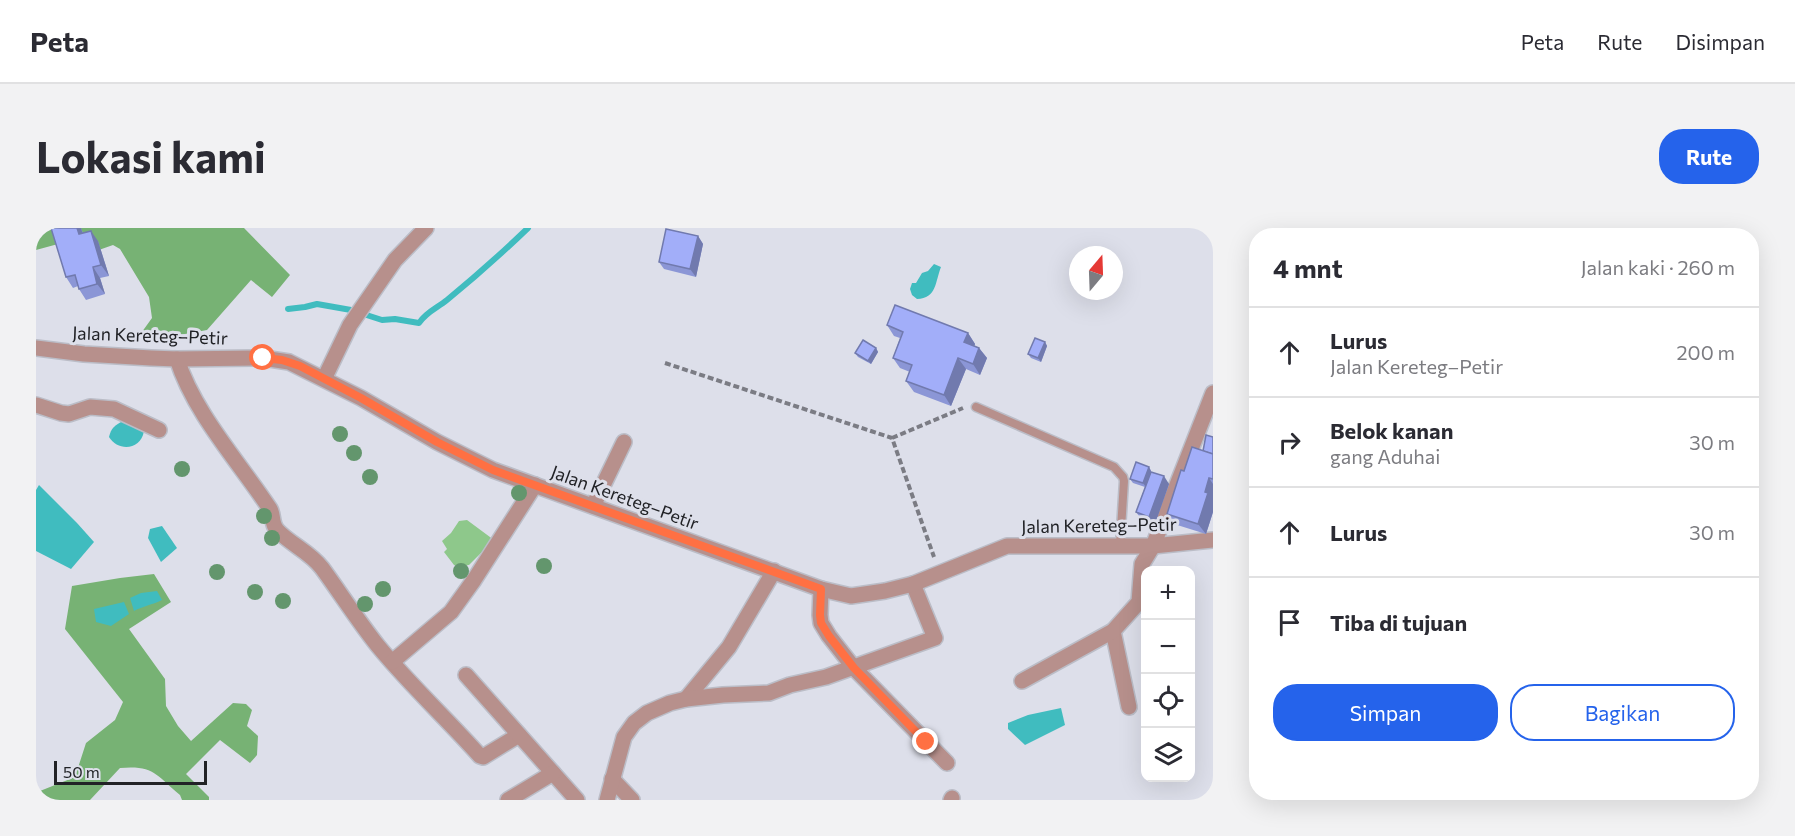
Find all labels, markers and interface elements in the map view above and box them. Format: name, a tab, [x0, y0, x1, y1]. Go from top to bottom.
text: Peta	[30, 24, 89, 58]
text: Peta	[1521, 29, 1564, 54]
text: Rute	[1597, 29, 1642, 54]
text: Disimpan	[1675, 29, 1765, 54]
button: Rute	[1659, 129, 1759, 184]
text: Lokasi kami	[36, 130, 266, 182]
north arrow	[1069, 246, 1123, 300]
text: 4 mnt	[1273, 252, 1343, 283]
text: Jalan kaki · 260 m	[1581, 255, 1735, 279]
street label: Jalan Kereteg–Petir	[72, 321, 228, 349]
text: Lurus	[1330, 327, 1387, 354]
icon: ahead	[1273, 336, 1306, 369]
text: 200 m	[1677, 340, 1735, 364]
route start	[249, 344, 275, 370]
text: Jalan Kereteg–Petir	[1330, 354, 1503, 378]
text: Belok kanan	[1330, 417, 1453, 444]
icon: right	[1273, 426, 1306, 459]
text: 30 m	[1689, 430, 1735, 454]
text: gang Aduhai	[1330, 444, 1440, 468]
street label: Jalan Kereteg–Petir	[548, 460, 702, 534]
street label: Jalan Kereteg–Petir	[1021, 513, 1177, 537]
icon: ahead	[1273, 516, 1306, 549]
text: Lurus	[1330, 519, 1387, 546]
text: 30 m	[1689, 520, 1735, 544]
map controls	[1141, 566, 1195, 782]
button: +	[1141, 566, 1195, 620]
icon: arrive	[1273, 606, 1306, 639]
text: Tiba di tujuan	[1330, 609, 1467, 636]
button: −	[1141, 620, 1195, 674]
button: locate	[1141, 674, 1195, 728]
button: Simpan	[1273, 684, 1498, 741]
button: Bagikan	[1510, 684, 1735, 741]
route end	[912, 728, 938, 754]
button: layers	[1141, 728, 1195, 782]
scale bar	[54, 758, 207, 786]
text: 50 m	[63, 762, 100, 781]

